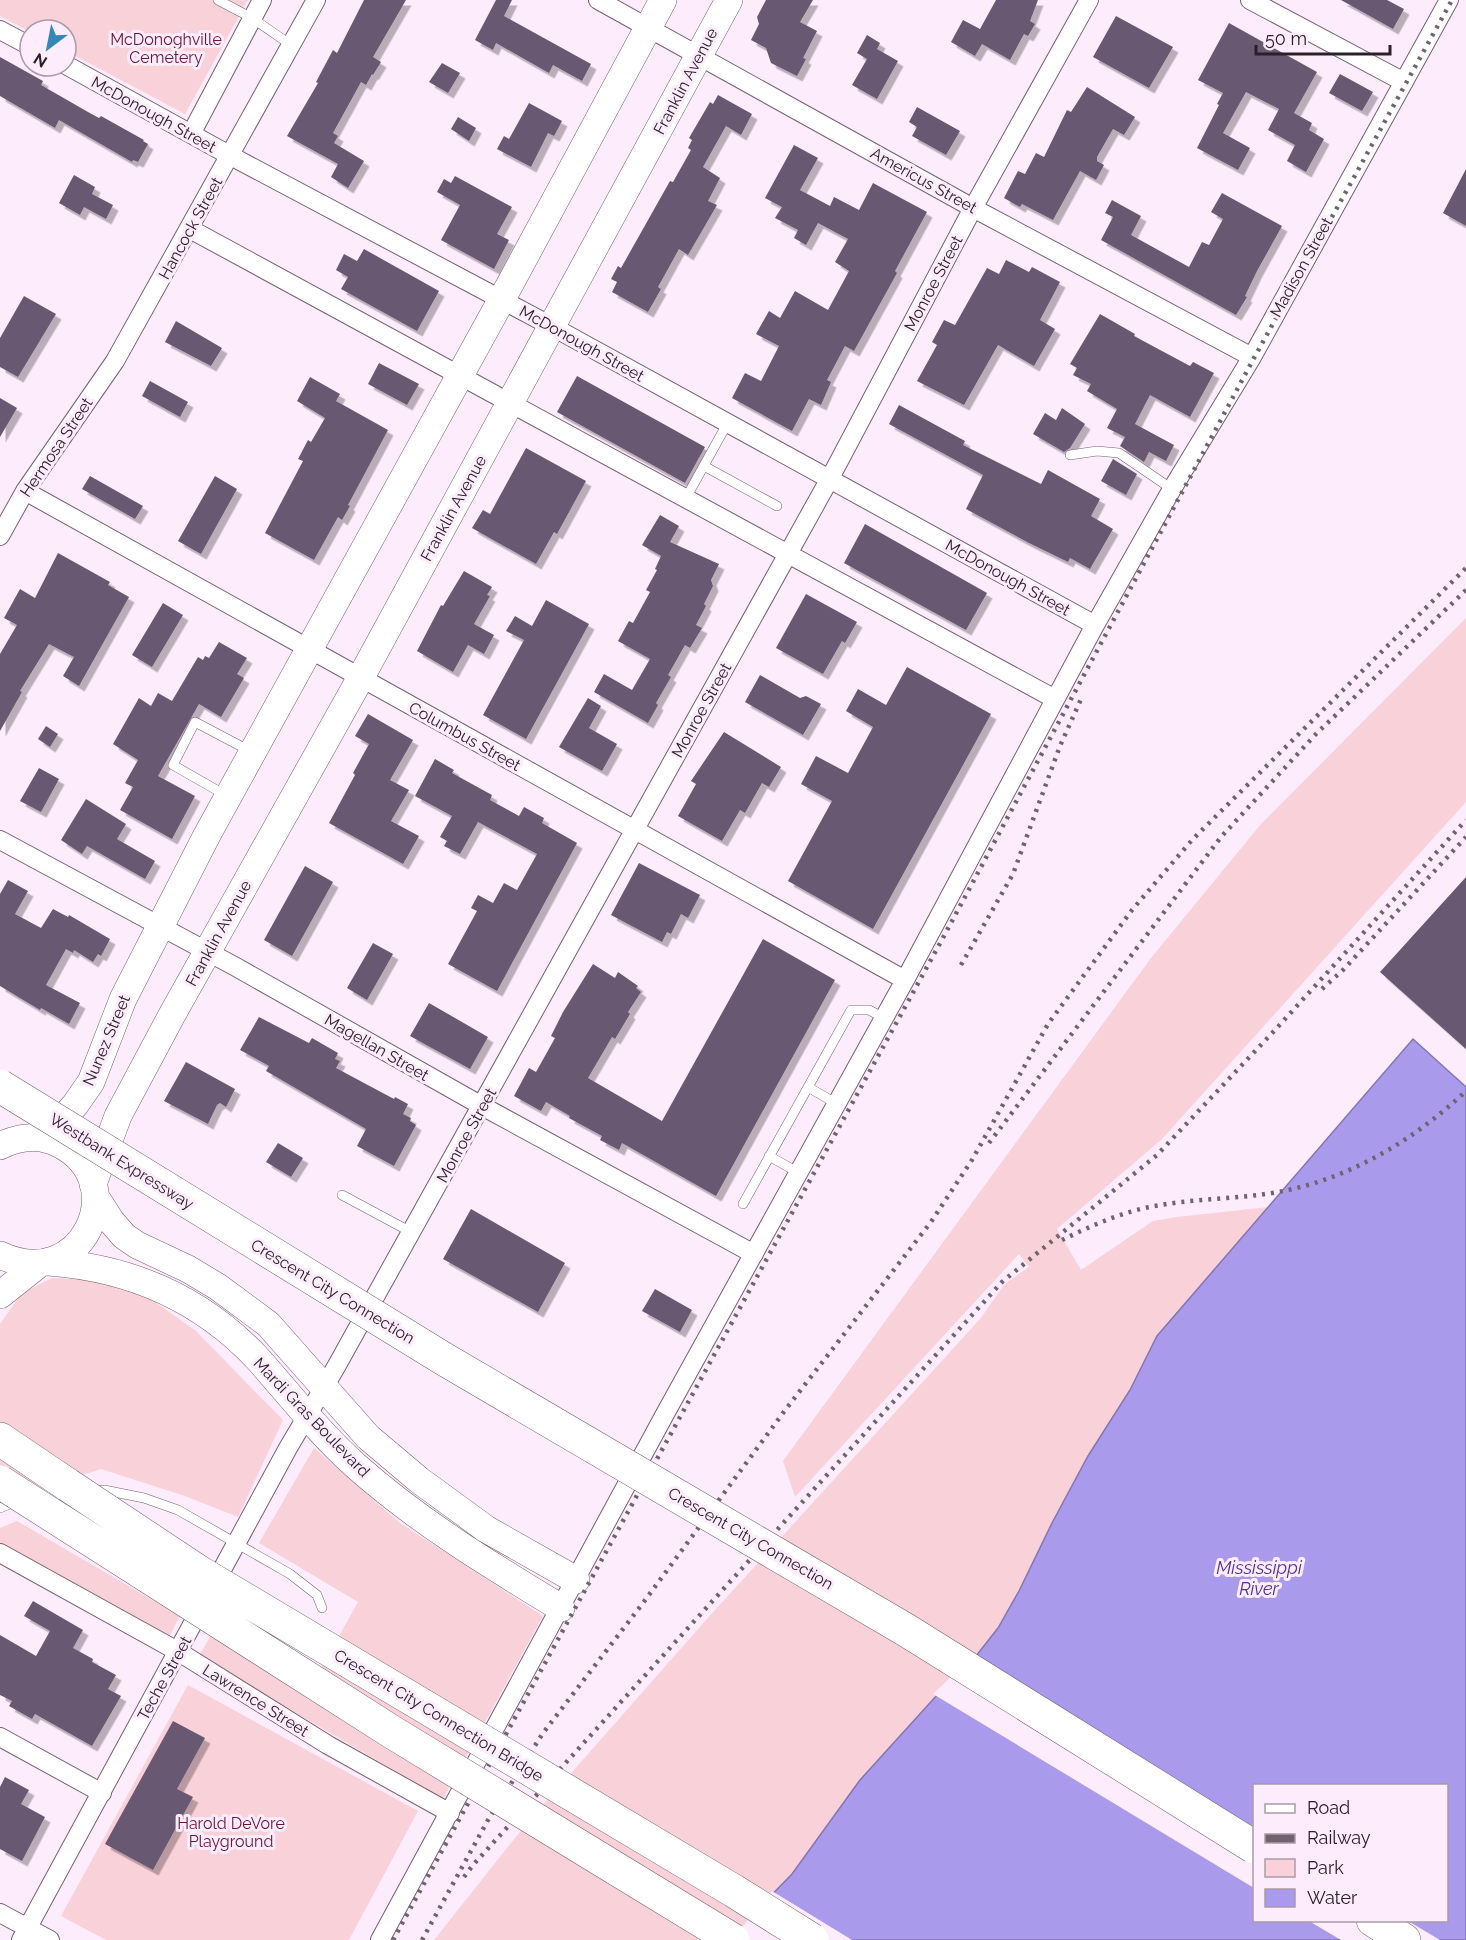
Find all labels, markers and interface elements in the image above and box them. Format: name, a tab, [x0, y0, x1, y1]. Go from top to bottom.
north arrow	[18, 18, 78, 78]
scale bar	[1256, 18, 1390, 56]
street label: Franklin Avenue	[649, 25, 721, 138]
text: 50 m	[1265, 28, 1307, 49]
park label: McDonoghville Cemetery	[110, 30, 222, 67]
text: N	[30, 49, 51, 72]
street label: McDonough Street	[88, 72, 220, 157]
street label: Americus Street	[867, 143, 981, 218]
street label: Hancock Street	[155, 173, 227, 283]
street label: Madison Street	[1266, 213, 1337, 320]
street label: Monroe Street	[900, 232, 967, 334]
street label: McDonough Street	[516, 301, 648, 386]
street label: Hermosa Street	[16, 393, 97, 501]
street label: Franklin Avenue	[417, 452, 490, 564]
street label: McDonough Street	[942, 535, 1074, 620]
street label: Monroe Street	[668, 659, 736, 761]
street label: Columbus Street	[406, 698, 524, 775]
street label: Franklin Avenue	[182, 877, 255, 989]
street label: Nunez Street	[79, 991, 134, 1088]
street label: Magellan Street	[321, 1010, 433, 1085]
street label: Monroe Street	[433, 1084, 501, 1186]
street label: Westbank Expressway	[46, 1109, 198, 1214]
street label: Crescent City Connection	[248, 1235, 418, 1348]
street label: Mardi Gras Boulevard	[250, 1354, 374, 1481]
street label: Crescent City Connection	[665, 1483, 837, 1594]
water label: Mississippi River	[1216, 1557, 1303, 1599]
street label: Teche Street	[134, 1632, 196, 1724]
street label: Crescent City Connection Bridge	[331, 1645, 547, 1786]
street label: Lawrence Street	[199, 1660, 313, 1741]
legend	[1253, 1784, 1448, 1922]
text: Road	[1307, 1797, 1350, 1818]
park label: Harold DeVore Playground	[177, 1814, 285, 1851]
text: Railway	[1307, 1827, 1371, 1848]
text: Park	[1307, 1857, 1344, 1878]
text: Water	[1307, 1887, 1358, 1908]

